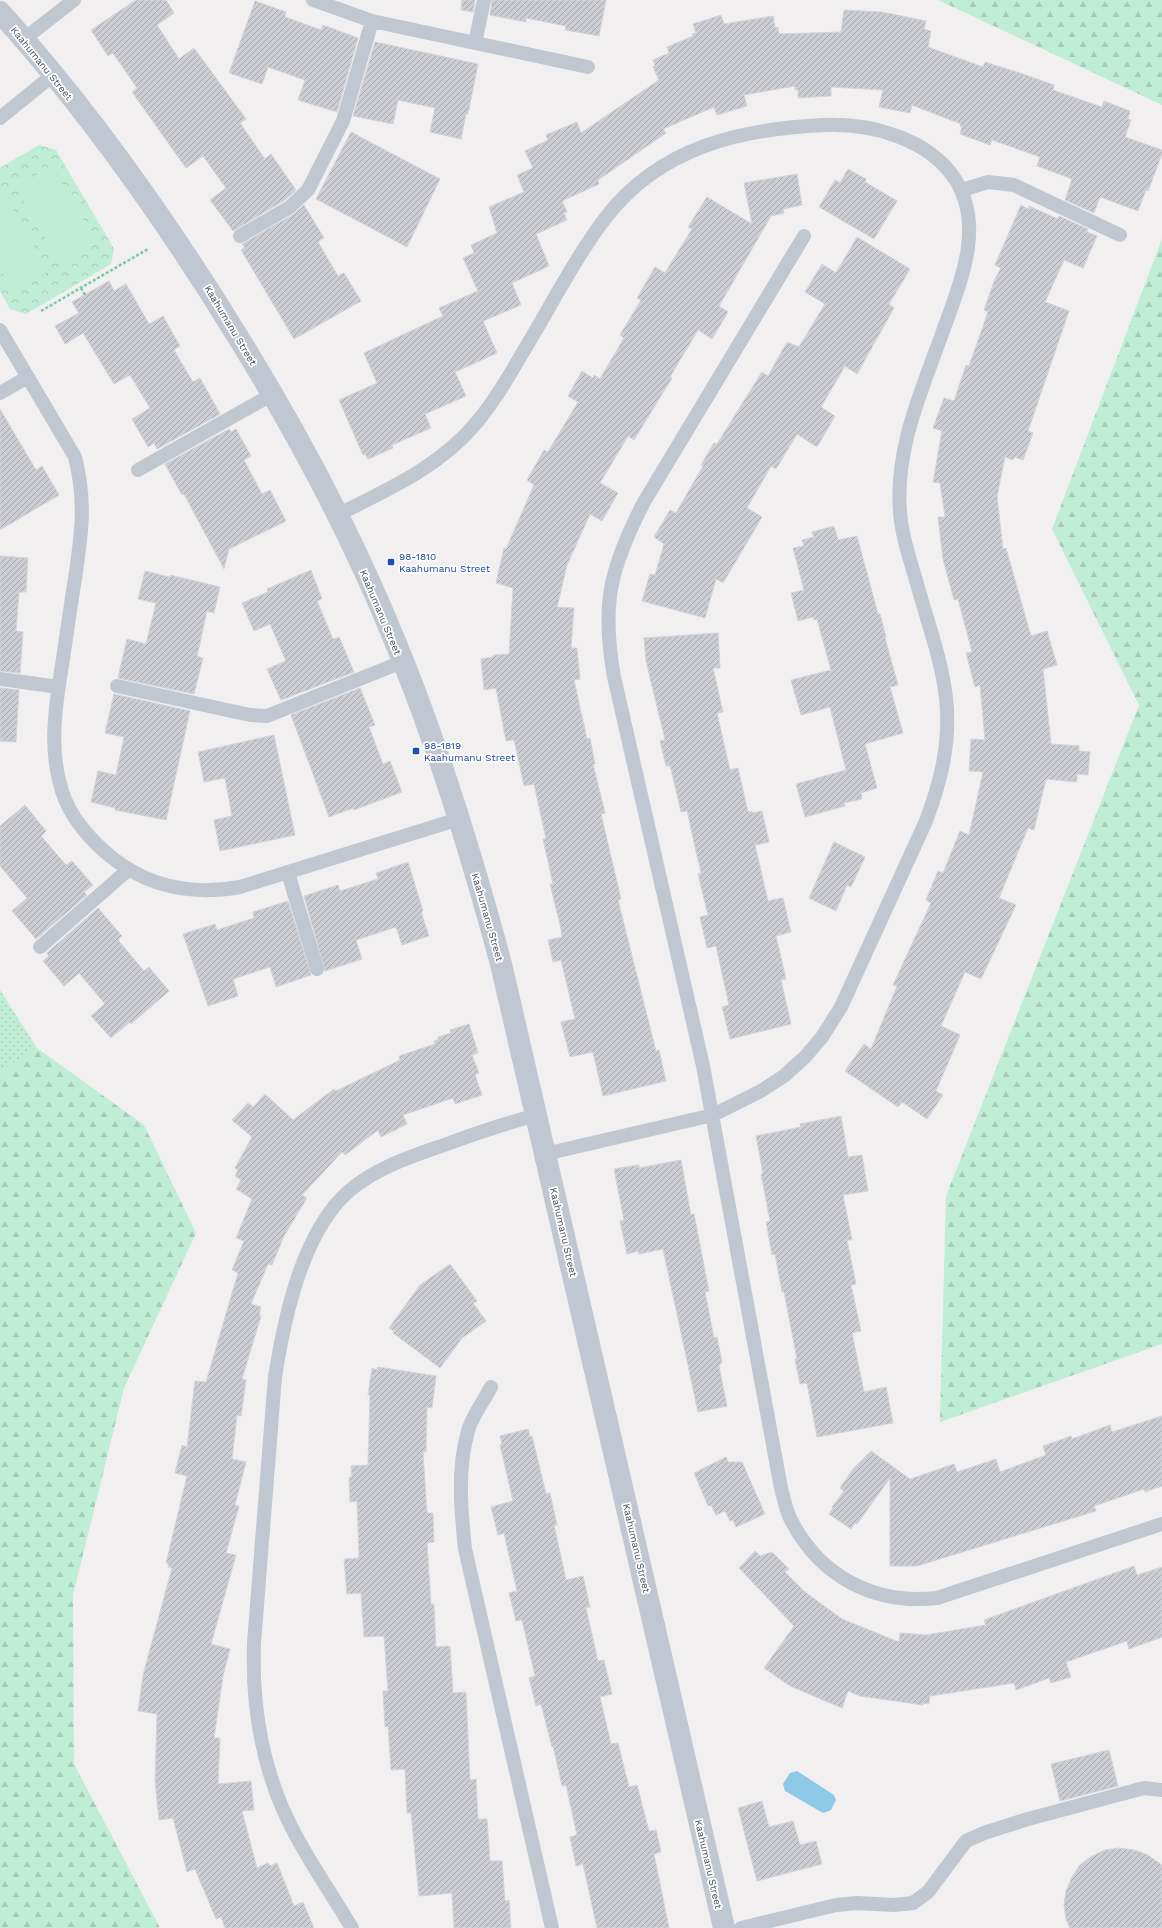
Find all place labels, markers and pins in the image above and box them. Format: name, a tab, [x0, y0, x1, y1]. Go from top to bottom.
place label: 98-1810 Kaahumanu Street	[399, 551, 491, 574]
marker: 98-1810 Kaahumanu Street	[386, 557, 396, 567]
place label: 98-1819 Kaahumanu Street	[424, 740, 516, 763]
marker: 98-1819 Kaahumanu Street	[411, 746, 421, 756]

